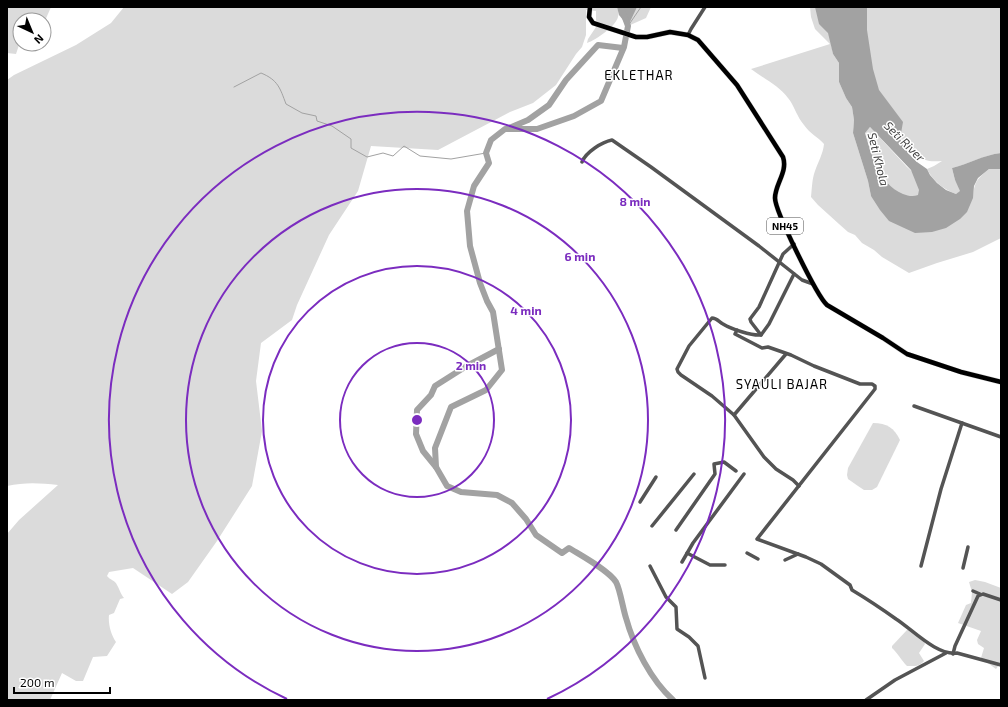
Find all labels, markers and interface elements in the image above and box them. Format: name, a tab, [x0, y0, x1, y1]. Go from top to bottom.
north arrow	[12, 12, 52, 52]
text: N	[32, 32, 47, 47]
district label: EKLETHAR	[604, 67, 674, 83]
water label: Seti River	[882, 118, 928, 164]
water label: Seti Khola	[866, 131, 892, 187]
text: 8 min	[619, 194, 651, 208]
road number: NH45	[767, 218, 803, 234]
text: 6 min	[565, 249, 595, 263]
text: 4 min	[510, 303, 542, 317]
text: 2 min	[456, 358, 486, 372]
district label: SYAULI BAJAR	[736, 376, 828, 392]
centre of rings	[410, 413, 424, 427]
scale bar	[14, 669, 110, 695]
text: 200 m	[20, 675, 54, 689]

